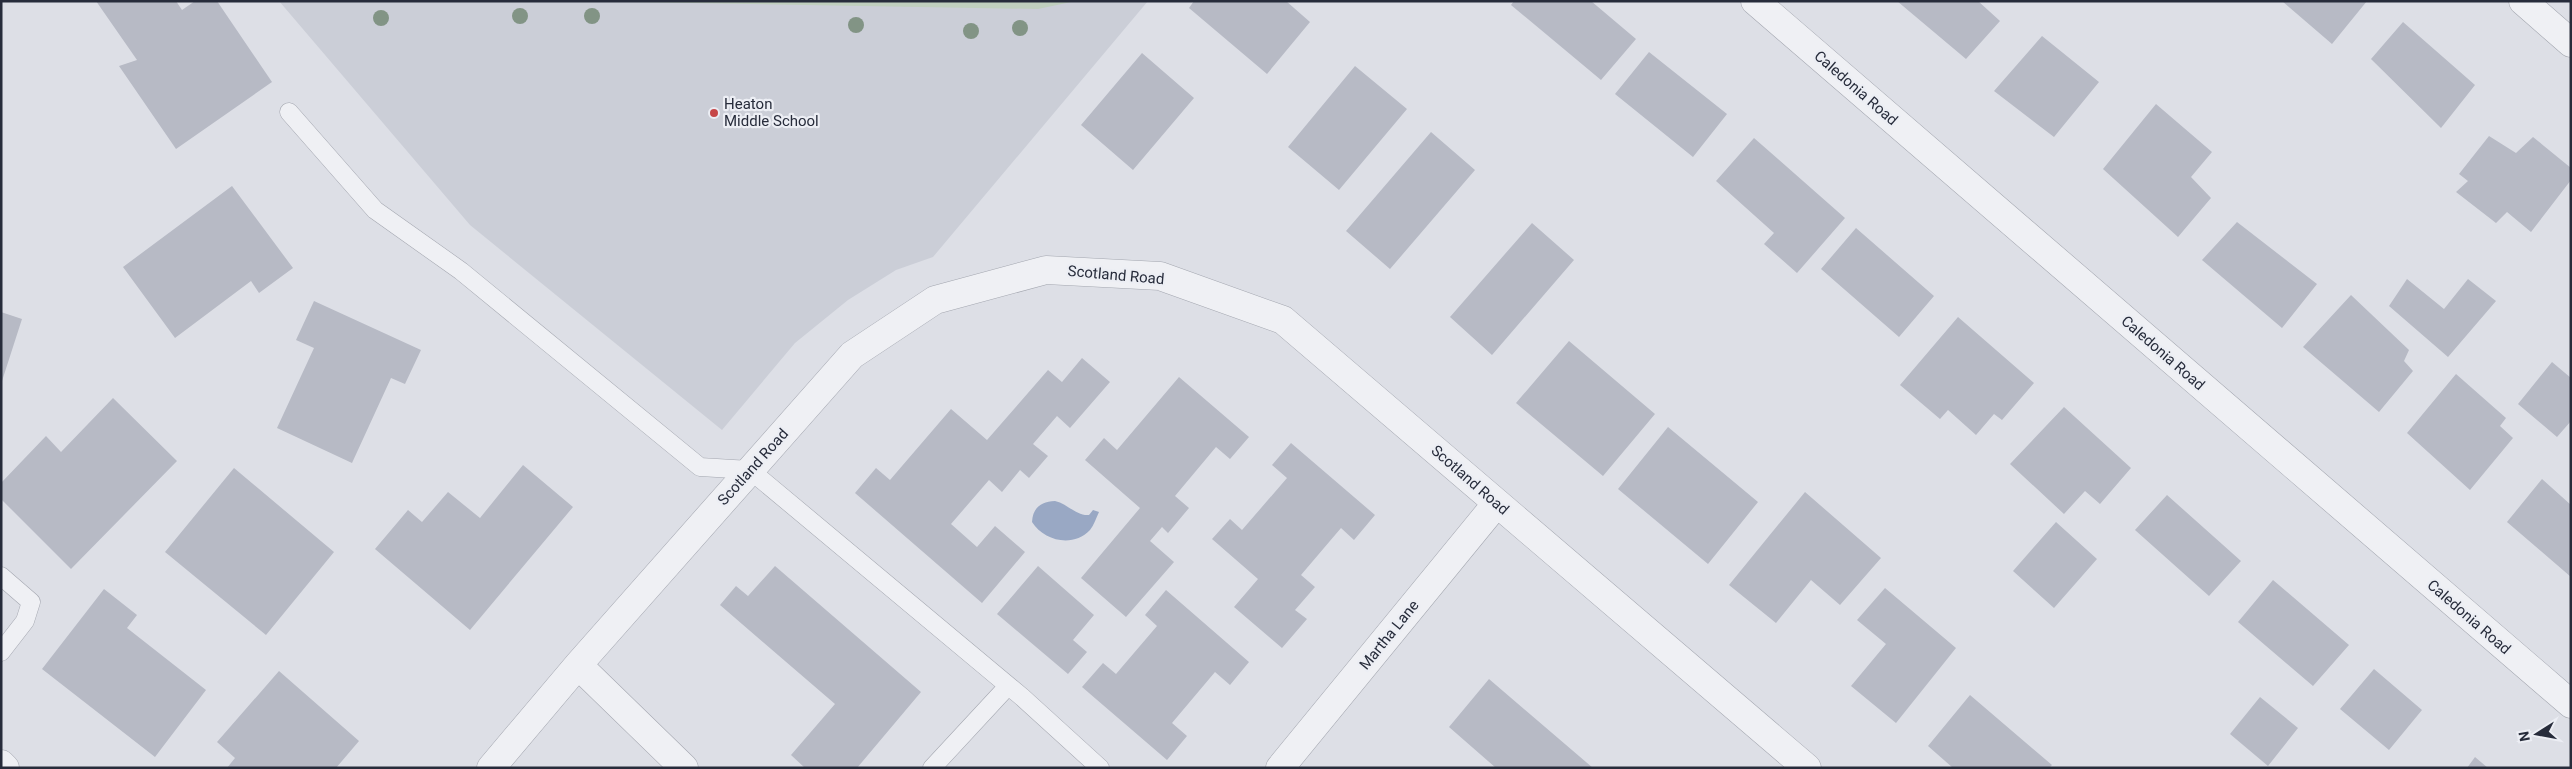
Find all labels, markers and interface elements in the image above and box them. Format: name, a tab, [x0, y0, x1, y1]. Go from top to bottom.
street label: Caledonia Road	[1811, 47, 1901, 129]
place label: Heaton Middle School	[724, 95, 819, 130]
marker: Heaton Middle School	[708, 107, 720, 119]
street label: Scotland Road	[1067, 262, 1165, 288]
street label: Caledonia Road	[2118, 312, 2208, 394]
street label: Scotland Road	[714, 425, 792, 509]
street label: Scotland Road	[1428, 441, 1512, 519]
street label: Caledonia Road	[2424, 576, 2514, 658]
street label: Martha Lane	[1356, 597, 1423, 673]
north arrow	[2512, 709, 2562, 759]
text: N	[2515, 730, 2533, 743]

